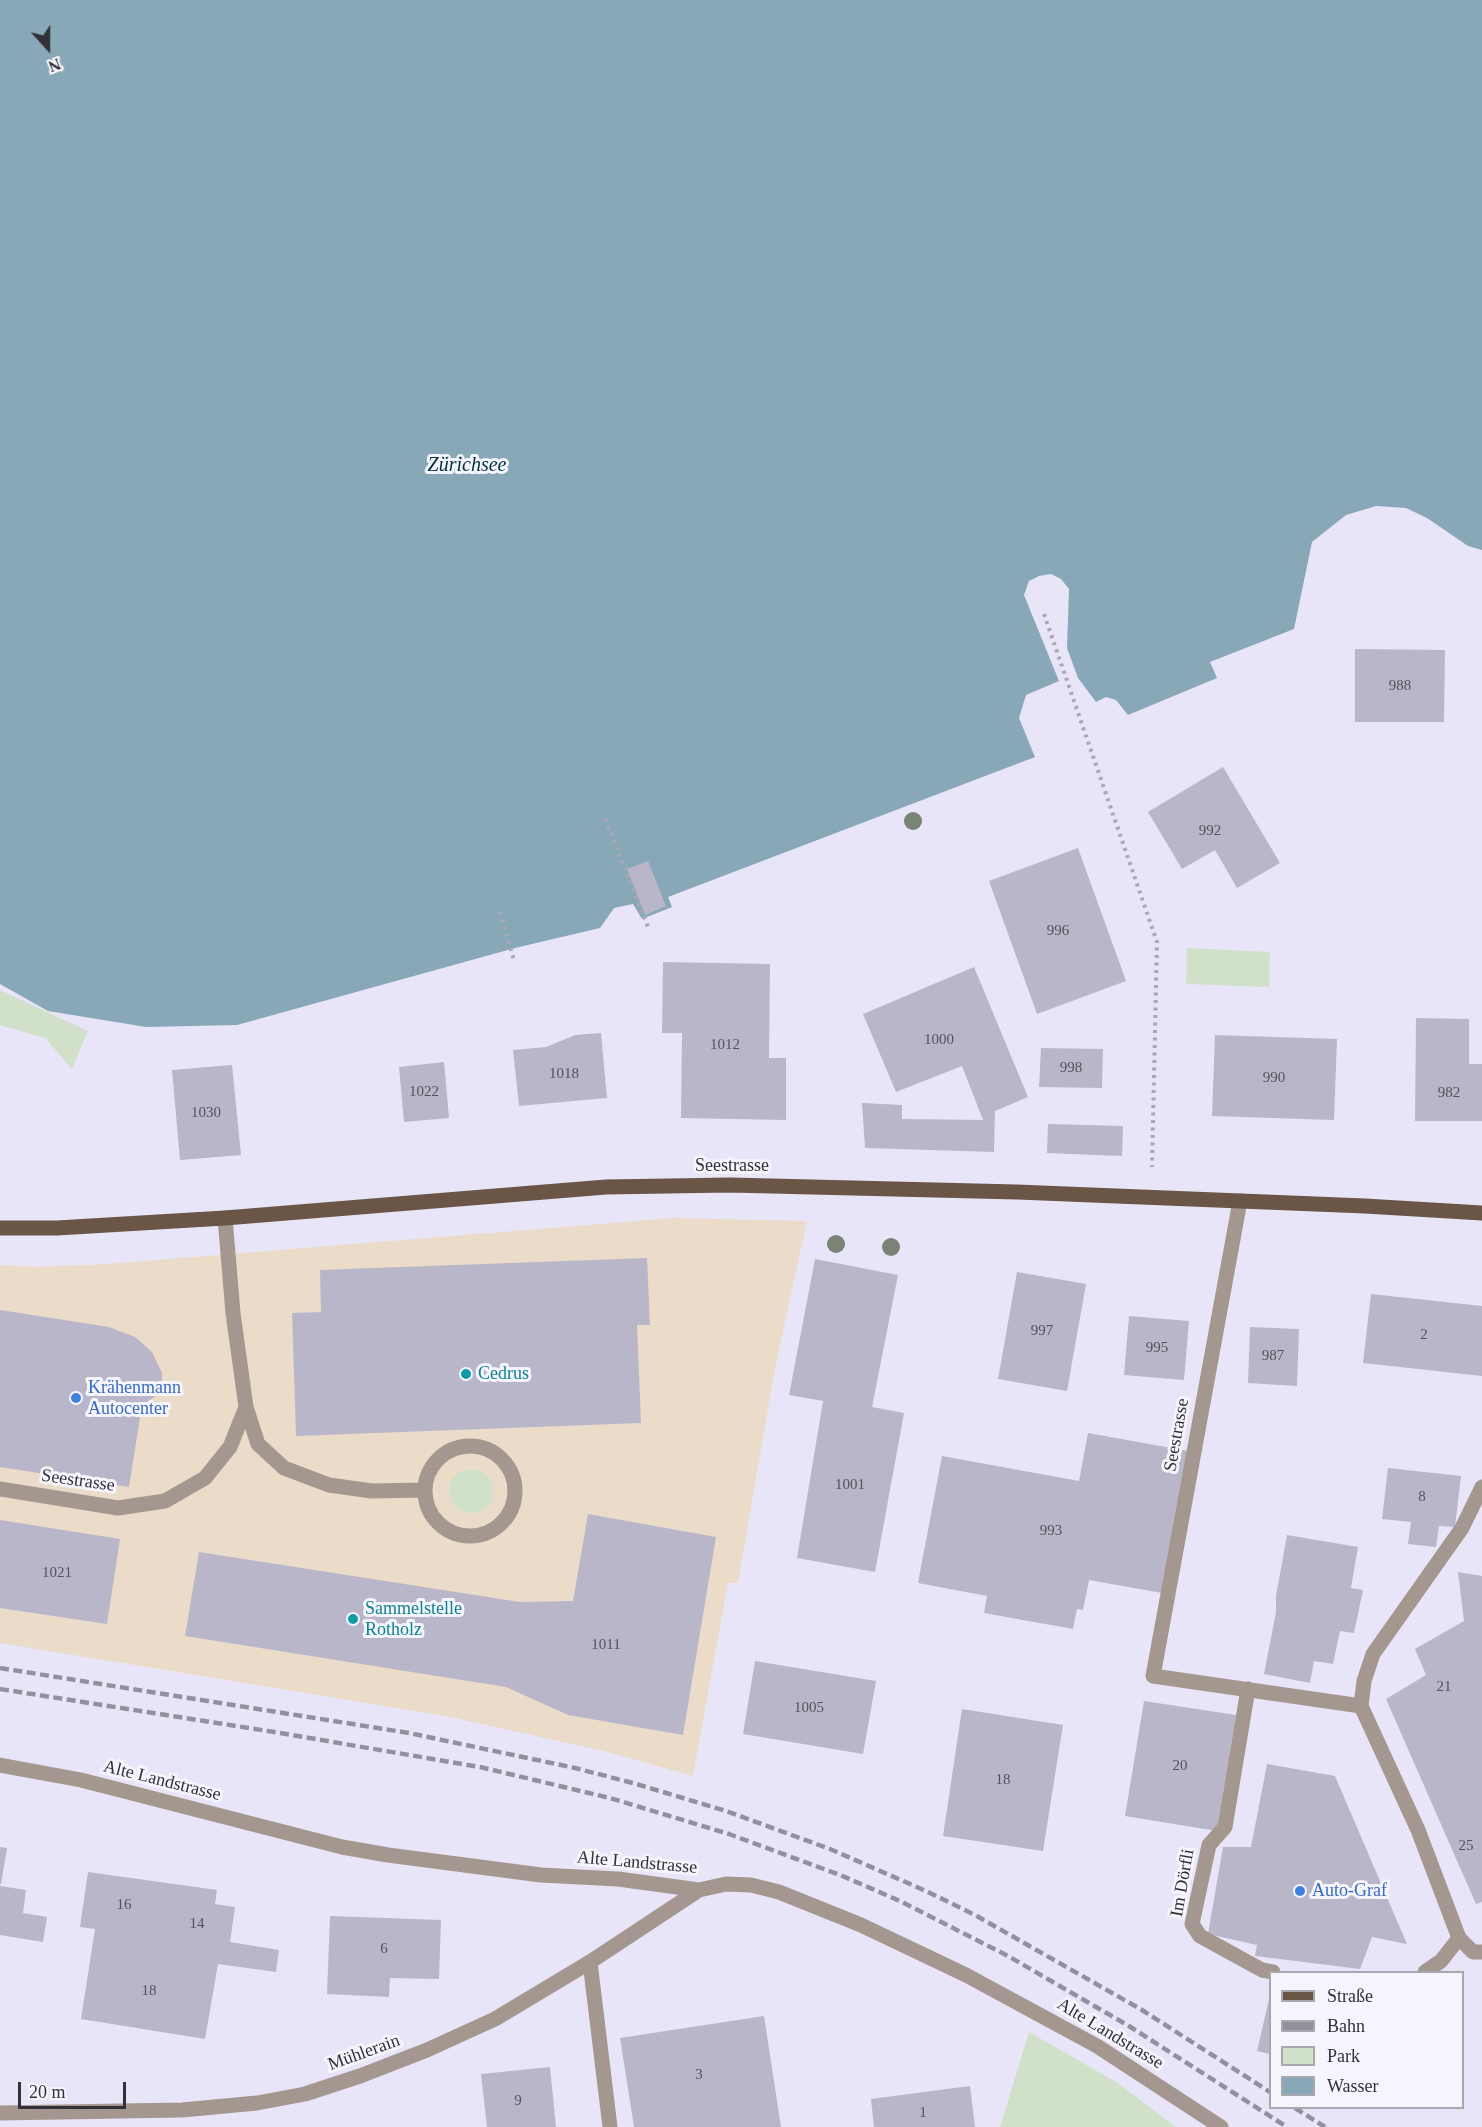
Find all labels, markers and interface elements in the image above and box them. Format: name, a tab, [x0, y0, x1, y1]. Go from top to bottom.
north arrow	[18, 18, 78, 78]
text: N	[46, 55, 63, 75]
water label: Zürichsee	[428, 454, 506, 478]
house number: 988	[1389, 677, 1411, 695]
house number: 992	[1199, 822, 1221, 840]
house number: 996	[1047, 922, 1069, 940]
house number: 1000	[924, 1031, 954, 1049]
house number: 1012	[710, 1036, 740, 1054]
house number: 998	[1060, 1059, 1082, 1077]
house number: 1018	[549, 1065, 579, 1083]
house number: 990	[1263, 1069, 1285, 1087]
house number: 1022	[409, 1083, 439, 1101]
house number: 982	[1438, 1084, 1460, 1102]
house number: 1030	[191, 1104, 221, 1122]
street label: Seestrasse	[695, 1155, 769, 1177]
house number: 997	[1031, 1322, 1053, 1340]
house number: 2	[1420, 1326, 1428, 1344]
house number: 995	[1146, 1339, 1168, 1357]
house number: 987	[1262, 1347, 1284, 1365]
place label: Cedrus	[478, 1363, 529, 1385]
marker: Cedrus	[459, 1367, 473, 1381]
place label: Krähenmann Autocenter	[88, 1377, 181, 1420]
marker: Krähenmann Autocenter	[69, 1391, 83, 1405]
street label: Seestrasse	[1160, 1397, 1194, 1473]
street label: Seestrasse	[40, 1465, 116, 1497]
house number: 1001	[835, 1476, 865, 1494]
house number: 8	[1418, 1488, 1426, 1506]
house number: 993	[1040, 1522, 1062, 1540]
house number: 1021	[42, 1564, 72, 1582]
place label: Sammelstelle Rotholz	[365, 1598, 462, 1640]
marker: Sammelstelle Rotholz	[346, 1612, 360, 1626]
house number: 1011	[591, 1636, 621, 1654]
house number: 21	[1436, 1678, 1452, 1696]
house number: 1005	[794, 1699, 824, 1717]
street label: Alte Landstrasse	[101, 1756, 223, 1806]
house number: 20	[1172, 1757, 1188, 1775]
house number: 18	[996, 1771, 1010, 1789]
house number: 25	[1458, 1837, 1474, 1855]
street label: Alte Landstrasse	[576, 1847, 698, 1879]
street label: Im Dörfli	[1166, 1847, 1200, 1919]
place label: Auto-Graf	[1312, 1880, 1387, 1902]
marker: Auto-Graf	[1293, 1884, 1307, 1898]
house number: 16	[116, 1896, 132, 1914]
house number: 14	[190, 1915, 204, 1933]
house number: 6	[380, 1940, 388, 1958]
legend	[1269, 1971, 1464, 2109]
house number: 18	[142, 1982, 156, 2000]
text: Straße	[1327, 1986, 1373, 2006]
street label: Alte Landstrasse	[1053, 1994, 1167, 2074]
text: Bahn	[1327, 2016, 1365, 2036]
street label: Mühlerain	[325, 2030, 403, 2076]
text: Park	[1327, 2046, 1360, 2066]
house number: 3	[695, 2066, 703, 2084]
scale bar	[21, 2070, 129, 2108]
text: Wasser	[1327, 2076, 1379, 2096]
text: 20 m	[29, 2082, 66, 2102]
house number: 9	[514, 2092, 522, 2110]
house number: 1	[919, 2104, 927, 2122]

